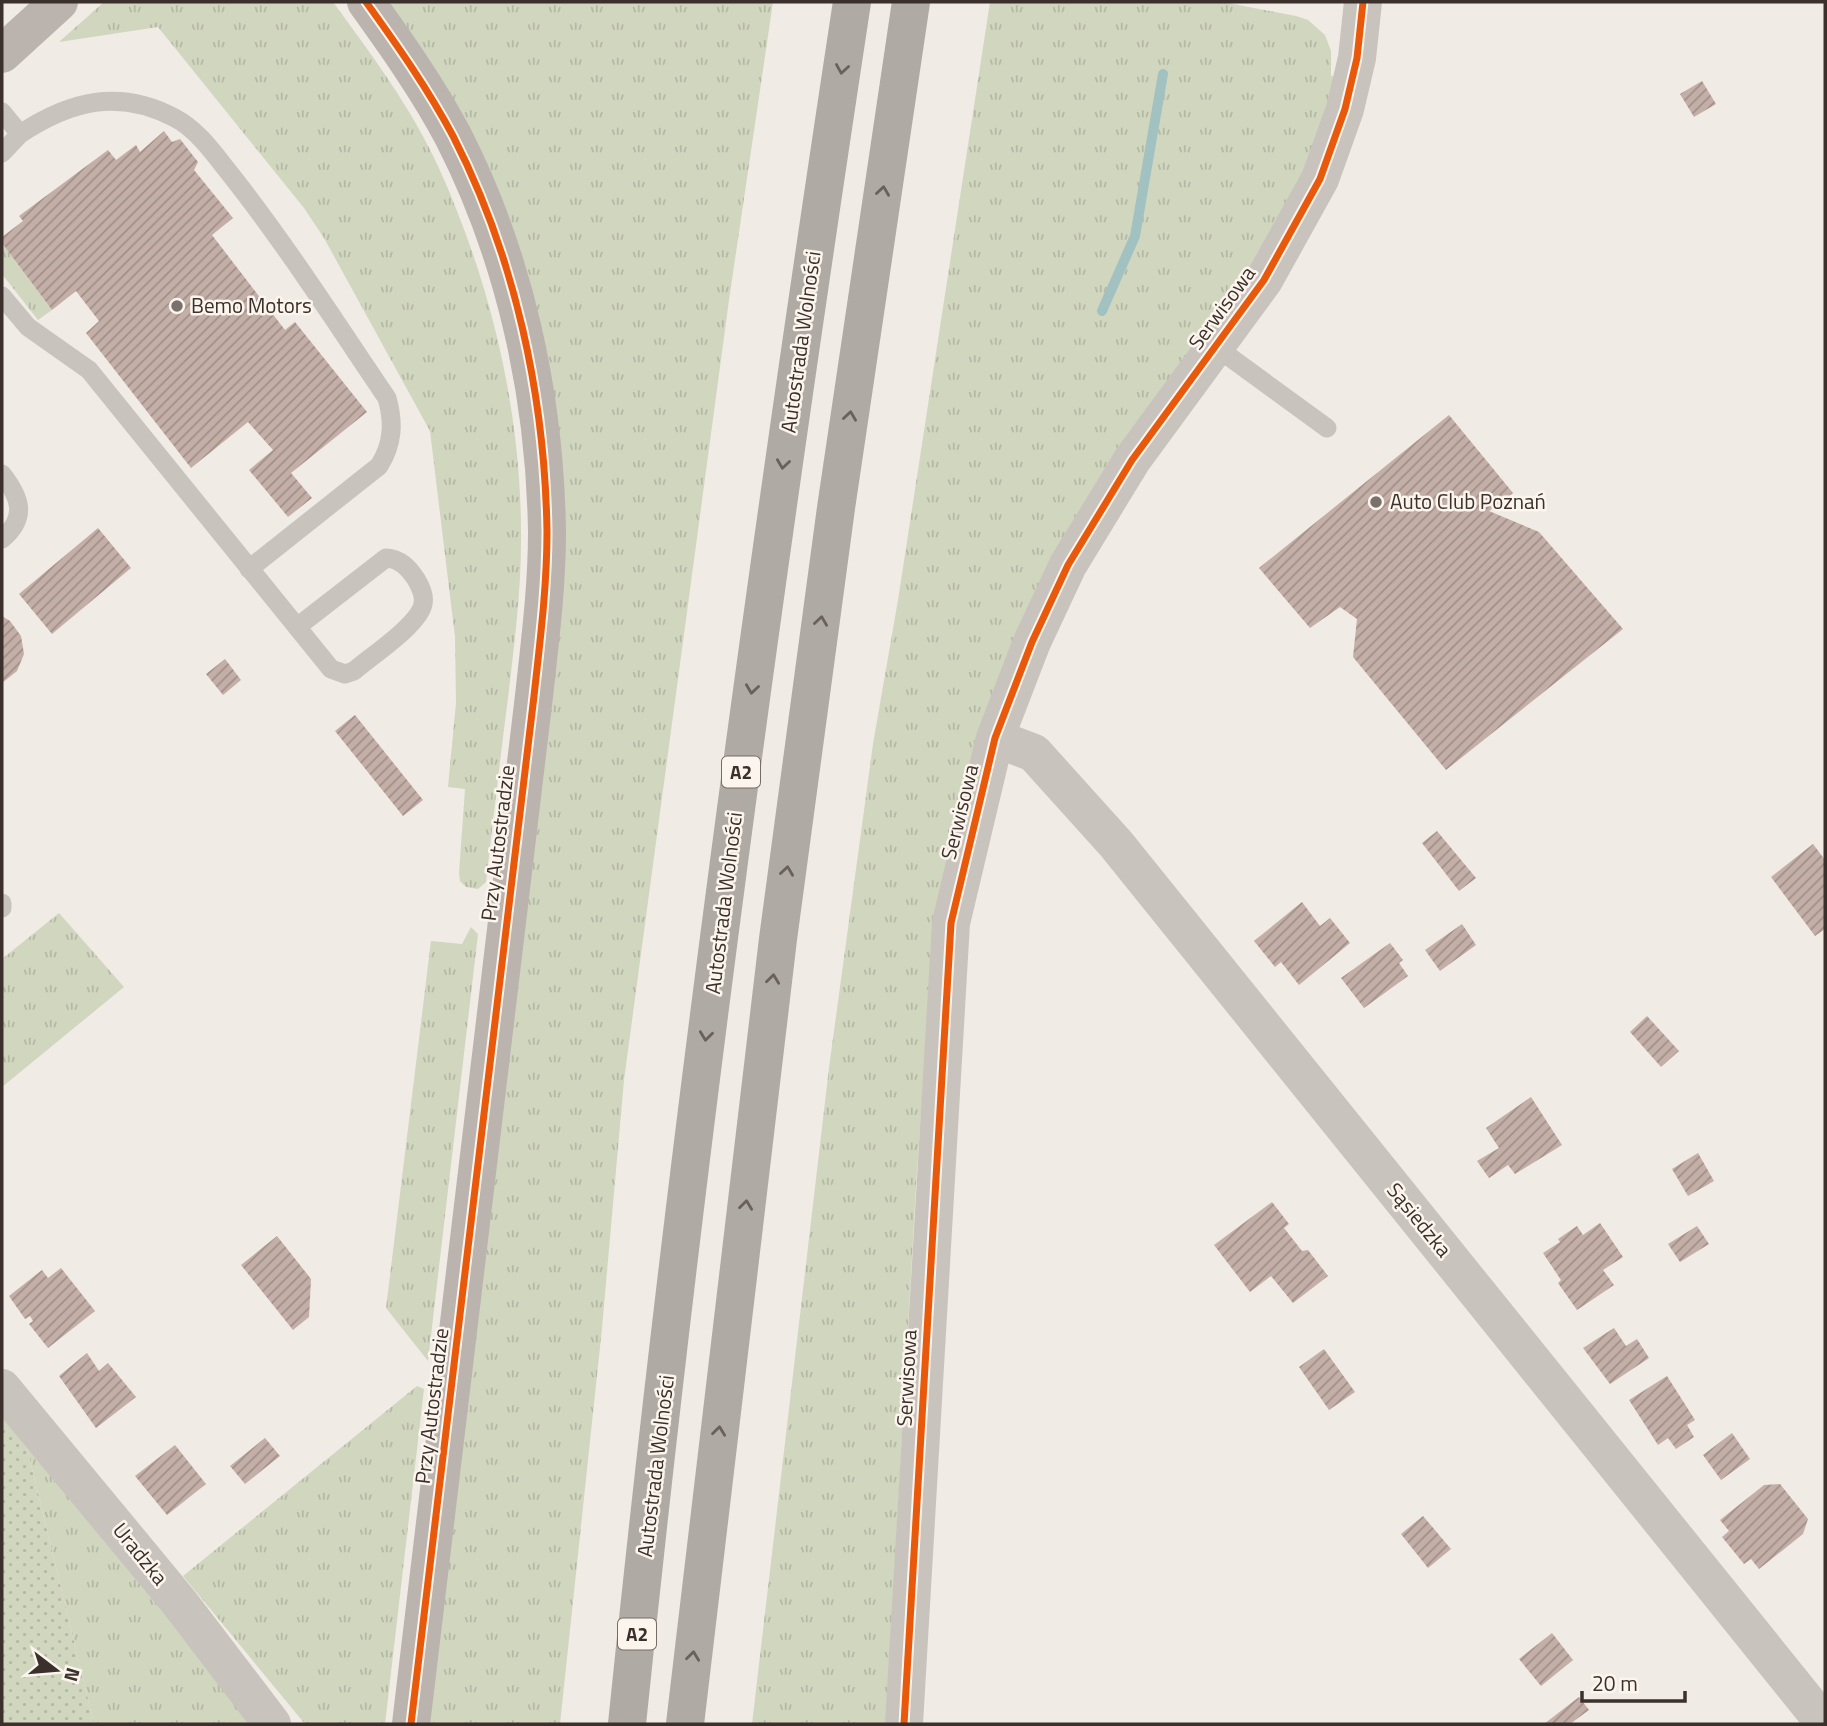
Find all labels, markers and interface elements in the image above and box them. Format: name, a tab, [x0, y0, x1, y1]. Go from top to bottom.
one-way arrow	[835, 63, 850, 75]
one-way arrow	[875, 185, 890, 197]
street label: Autostrada Wolności	[771, 249, 829, 435]
street label: Serwisowa	[1180, 258, 1263, 356]
place label: Bemo Motors	[191, 289, 312, 321]
marker: Bemo Motors	[169, 298, 185, 314]
one-way arrow	[842, 410, 857, 422]
one-way arrow	[776, 458, 791, 470]
place label: Auto Club Poznań	[1390, 485, 1546, 517]
marker: Auto Club Poznań	[1368, 494, 1384, 510]
one-way arrow	[813, 615, 828, 627]
one-way arrow	[744, 683, 759, 695]
road number: A2	[722, 757, 760, 788]
street label: Serwisowa	[932, 760, 986, 863]
street label: Przy Autostradzie	[472, 763, 522, 923]
street label: Autostrada Wolności	[696, 810, 750, 996]
one-way arrow	[779, 865, 794, 877]
one-way arrow	[765, 973, 780, 984]
one-way arrow	[699, 1030, 714, 1042]
street label: Sąsiedzka	[1380, 1175, 1460, 1264]
one-way arrow	[739, 1199, 754, 1210]
street label: Przy Autostradzie	[406, 1326, 456, 1486]
street label: Serwisowa	[887, 1328, 925, 1427]
street label: Autostrada Wolności	[628, 1373, 682, 1559]
one-way arrow	[712, 1425, 727, 1436]
street label: Uradzka	[106, 1515, 176, 1592]
road number: A2	[618, 1618, 656, 1650]
north arrow	[21, 1635, 91, 1705]
one-way arrow	[685, 1651, 700, 1662]
scale bar	[1582, 1660, 1685, 1704]
text: N	[57, 1664, 89, 1685]
text: 20 m	[1592, 1667, 1638, 1699]

